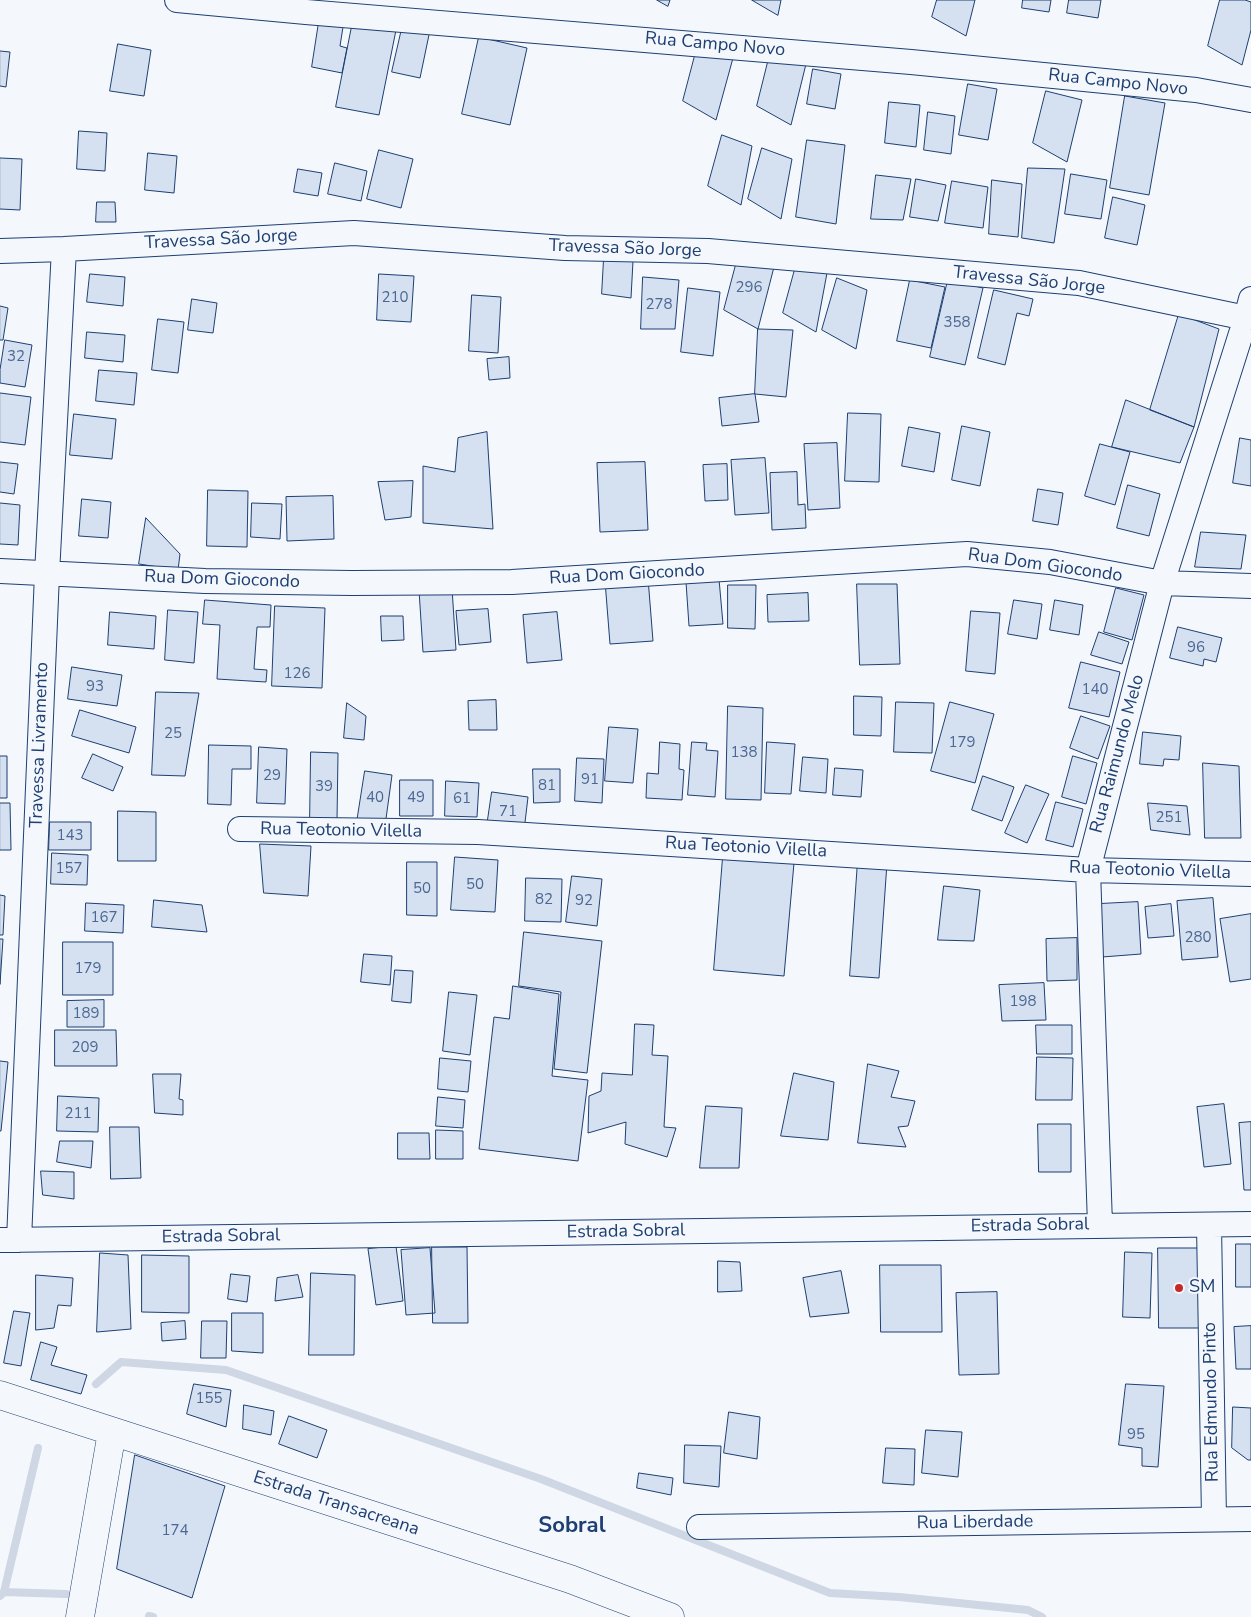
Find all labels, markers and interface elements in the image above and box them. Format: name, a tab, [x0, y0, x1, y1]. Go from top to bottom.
street label: Rua Campo Novo	[644, 28, 786, 62]
street label: Rua Campo Novo	[1047, 65, 1189, 101]
street label: Travessa São Jorge	[144, 225, 298, 255]
street label: Travessa São Jorge	[548, 236, 702, 262]
street label: Travessa São Jorge	[952, 262, 1106, 300]
house number: 296	[736, 279, 762, 297]
house number: 210	[382, 289, 408, 307]
house number: 278	[646, 296, 672, 314]
house number: 358	[944, 314, 970, 332]
house number: 32	[7, 348, 25, 366]
street label: Rua Dom Giocondo	[966, 544, 1124, 588]
street label: Rua Dom Giocondo	[549, 560, 705, 590]
street label: Rua Dom Giocondo	[144, 566, 300, 594]
house number: 96	[1187, 639, 1205, 657]
street label: Travessa Livramento	[26, 662, 54, 828]
house number: 126	[284, 665, 310, 683]
street label: Rua Raimundo Melo	[1086, 672, 1150, 836]
house number: 93	[86, 678, 104, 696]
house number: 140	[1082, 681, 1108, 699]
house number: 25	[164, 725, 182, 743]
house number: 179	[949, 734, 975, 752]
house number: 138	[731, 744, 757, 762]
house number: 29	[263, 767, 281, 785]
house number: 91	[581, 771, 599, 789]
house number: 81	[538, 777, 556, 795]
house number: 39	[315, 778, 333, 796]
house number: 40	[366, 789, 384, 807]
house number: 49	[407, 789, 425, 807]
house number: 61	[453, 790, 471, 808]
house number: 71	[499, 803, 517, 821]
house number: 251	[1156, 809, 1182, 827]
street label: Rua Teotonio Vilella	[260, 819, 422, 843]
house number: 143	[57, 827, 83, 845]
street label: Rua Teotonio Vilella	[664, 833, 828, 863]
street label: Rua Teotonio Vilella	[1069, 857, 1231, 885]
house number: 157	[56, 860, 82, 878]
house number: 50	[466, 876, 484, 894]
house number: 50	[413, 880, 431, 898]
house number: 82	[535, 891, 553, 909]
house number: 92	[575, 892, 593, 910]
house number: 167	[91, 909, 117, 927]
house number: 280	[1185, 929, 1211, 947]
house number: 179	[75, 960, 101, 978]
house number: 198	[1010, 993, 1036, 1011]
house number: 189	[73, 1005, 99, 1023]
house number: 209	[72, 1039, 98, 1057]
house number: 211	[65, 1105, 91, 1123]
street label: Estrada Sobral	[971, 1214, 1089, 1238]
street label: Estrada Sobral	[567, 1220, 685, 1244]
street label: Estrada Sobral	[162, 1225, 280, 1249]
place label: SM	[1189, 1277, 1215, 1299]
marker: SM	[1173, 1282, 1185, 1294]
street label: Rua Edmundo Pinto	[1200, 1322, 1224, 1482]
house number: 155	[196, 1390, 222, 1408]
house number: 95	[1127, 1426, 1145, 1444]
street label: Estrada Transacreana	[250, 1467, 422, 1541]
street label: Rua Liberdade	[916, 1511, 1034, 1535]
district label: Sobral	[538, 1514, 606, 1540]
house number: 174	[162, 1522, 188, 1540]

